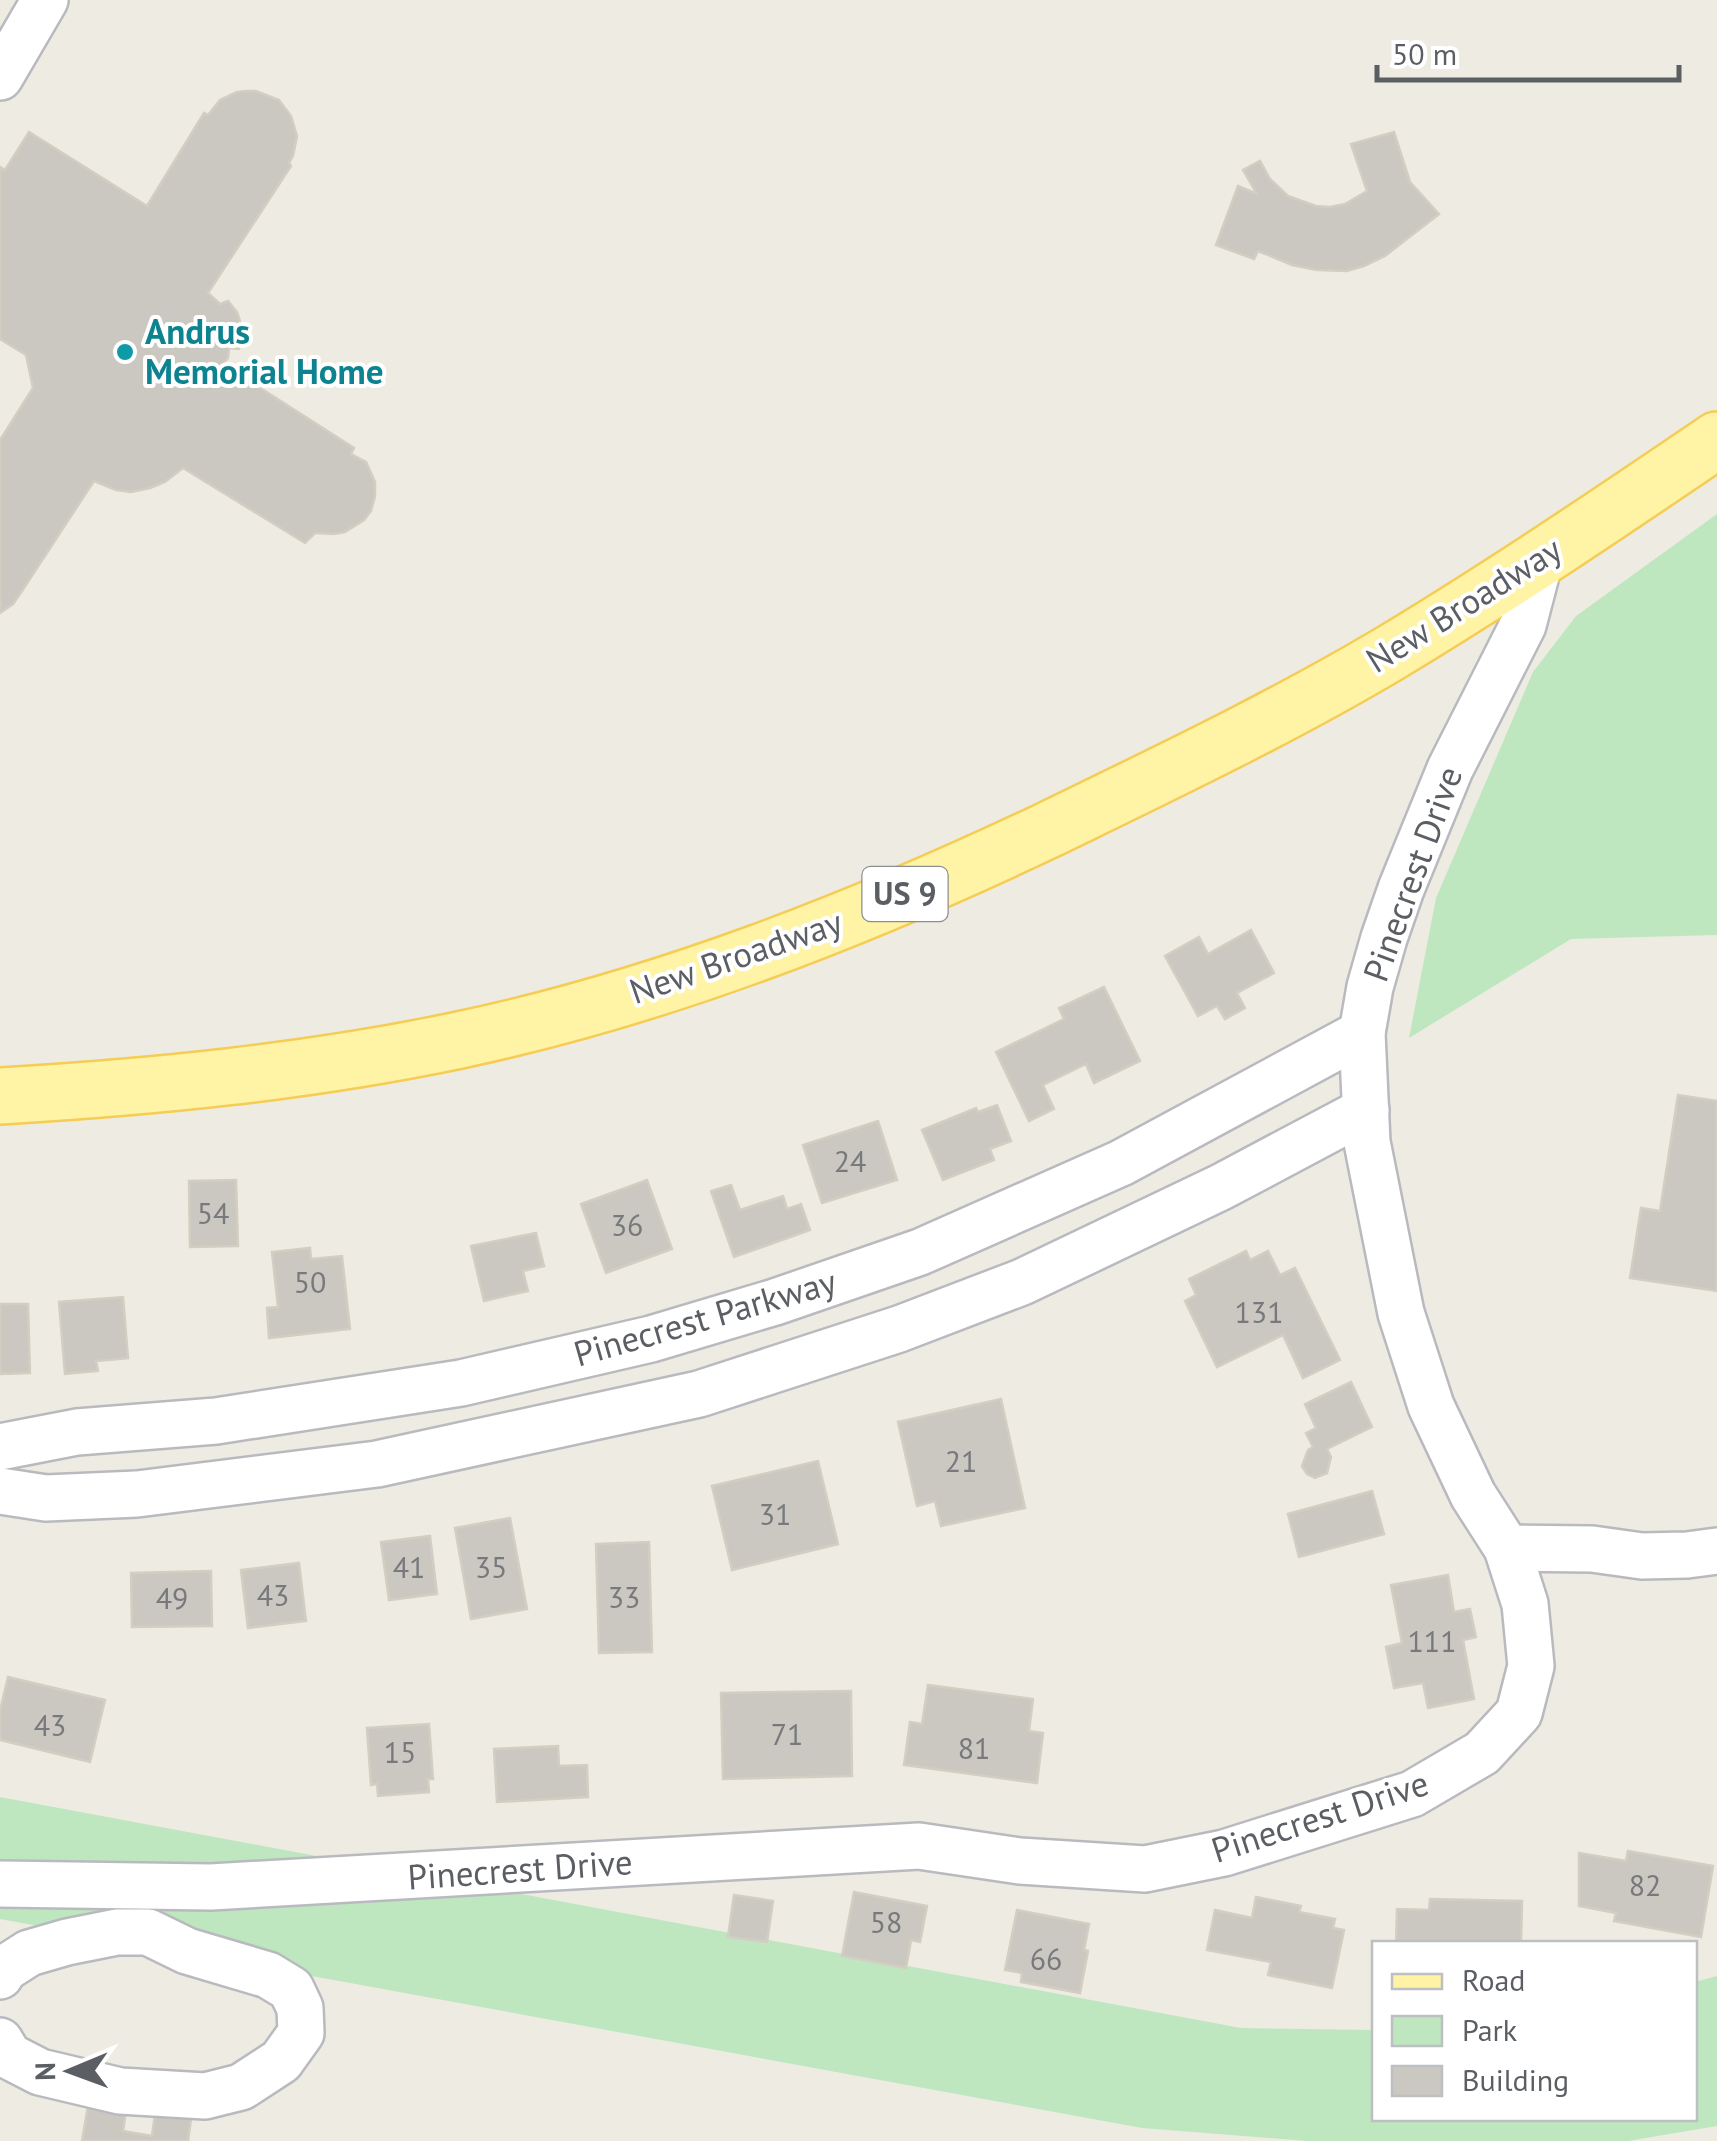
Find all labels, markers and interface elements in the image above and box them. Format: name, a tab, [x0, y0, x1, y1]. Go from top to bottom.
scale bar	[1377, 20, 1680, 82]
text: 50 m	[1392, 34, 1457, 73]
place label: Andrus Memorial Home	[145, 308, 384, 394]
marker: Andrus Memorial Home	[114, 341, 136, 363]
street label: New Broadway	[1357, 526, 1570, 682]
street label: Pinecrest Drive	[1352, 760, 1472, 987]
road number: US 9	[862, 867, 948, 921]
street label: New Broadway	[623, 898, 848, 1014]
house number: 24	[834, 1141, 866, 1180]
house number: 54	[197, 1193, 229, 1232]
house number: 36	[611, 1205, 643, 1244]
street label: Pinecrest Parkway	[568, 1258, 841, 1376]
house number: 50	[294, 1262, 326, 1301]
house number: 131	[1234, 1292, 1284, 1331]
house number: 21	[945, 1441, 977, 1480]
house number: 31	[759, 1494, 791, 1533]
house number: 41	[393, 1547, 425, 1586]
house number: 35	[475, 1547, 507, 1586]
house number: 43	[257, 1575, 289, 1614]
house number: 33	[608, 1577, 640, 1616]
house number: 49	[156, 1578, 188, 1617]
house number: 111	[1407, 1621, 1457, 1660]
house number: 43	[34, 1705, 66, 1744]
house number: 71	[771, 1714, 803, 1753]
house number: 81	[958, 1728, 990, 1767]
house number: 15	[384, 1732, 416, 1771]
street label: Pinecrest Drive	[1205, 1759, 1434, 1873]
street label: Pinecrest Drive	[406, 1838, 634, 1900]
house number: 82	[1629, 1865, 1661, 1904]
house number: 58	[870, 1902, 902, 1941]
house number: 66	[1030, 1939, 1062, 1978]
legend	[1372, 1941, 1697, 2121]
text: Road	[1462, 1960, 1526, 1999]
text: Park	[1462, 2010, 1518, 2049]
north arrow	[20, 2021, 120, 2121]
text: Building	[1462, 2060, 1569, 2099]
text: N	[26, 2062, 63, 2081]

